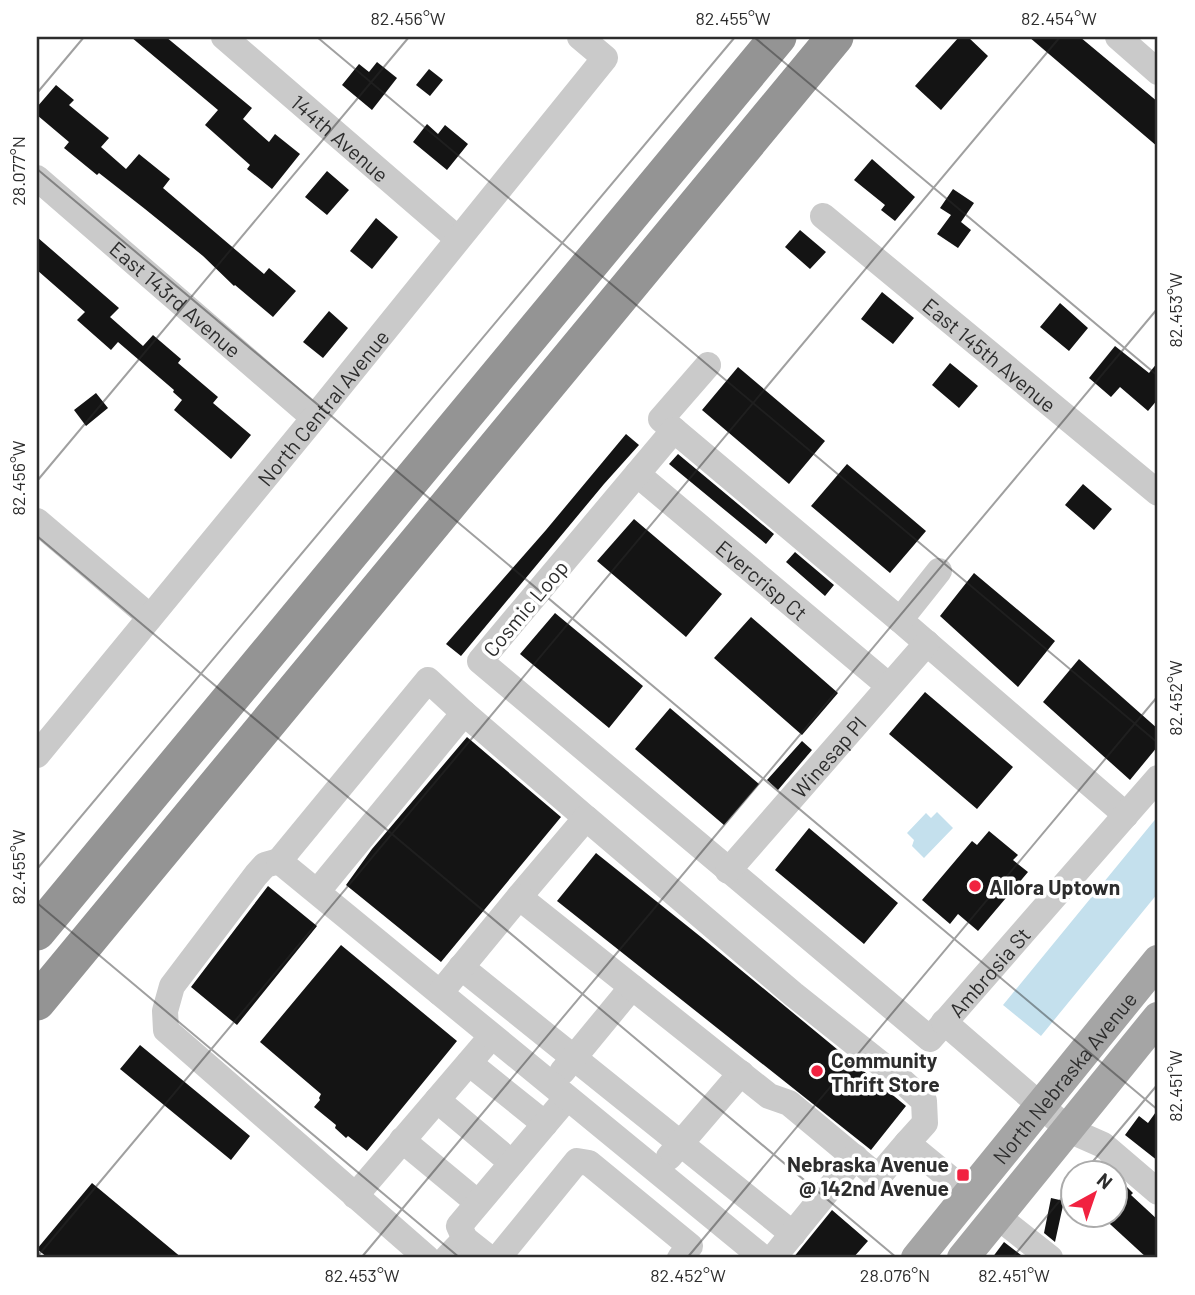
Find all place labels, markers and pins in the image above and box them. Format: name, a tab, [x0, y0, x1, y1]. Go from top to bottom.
place label: Allora Uptown	[989, 874, 1120, 899]
marker: Allora Uptown	[967, 878, 983, 894]
place label: Community Thrift Store	[831, 1047, 940, 1096]
marker: Community Thrift Store	[809, 1063, 825, 1079]
place label: Nebraska Avenue @ 142nd Avenue	[787, 1151, 949, 1200]
marker: Nebraska Avenue @ 142nd Avenue	[955, 1167, 971, 1183]

